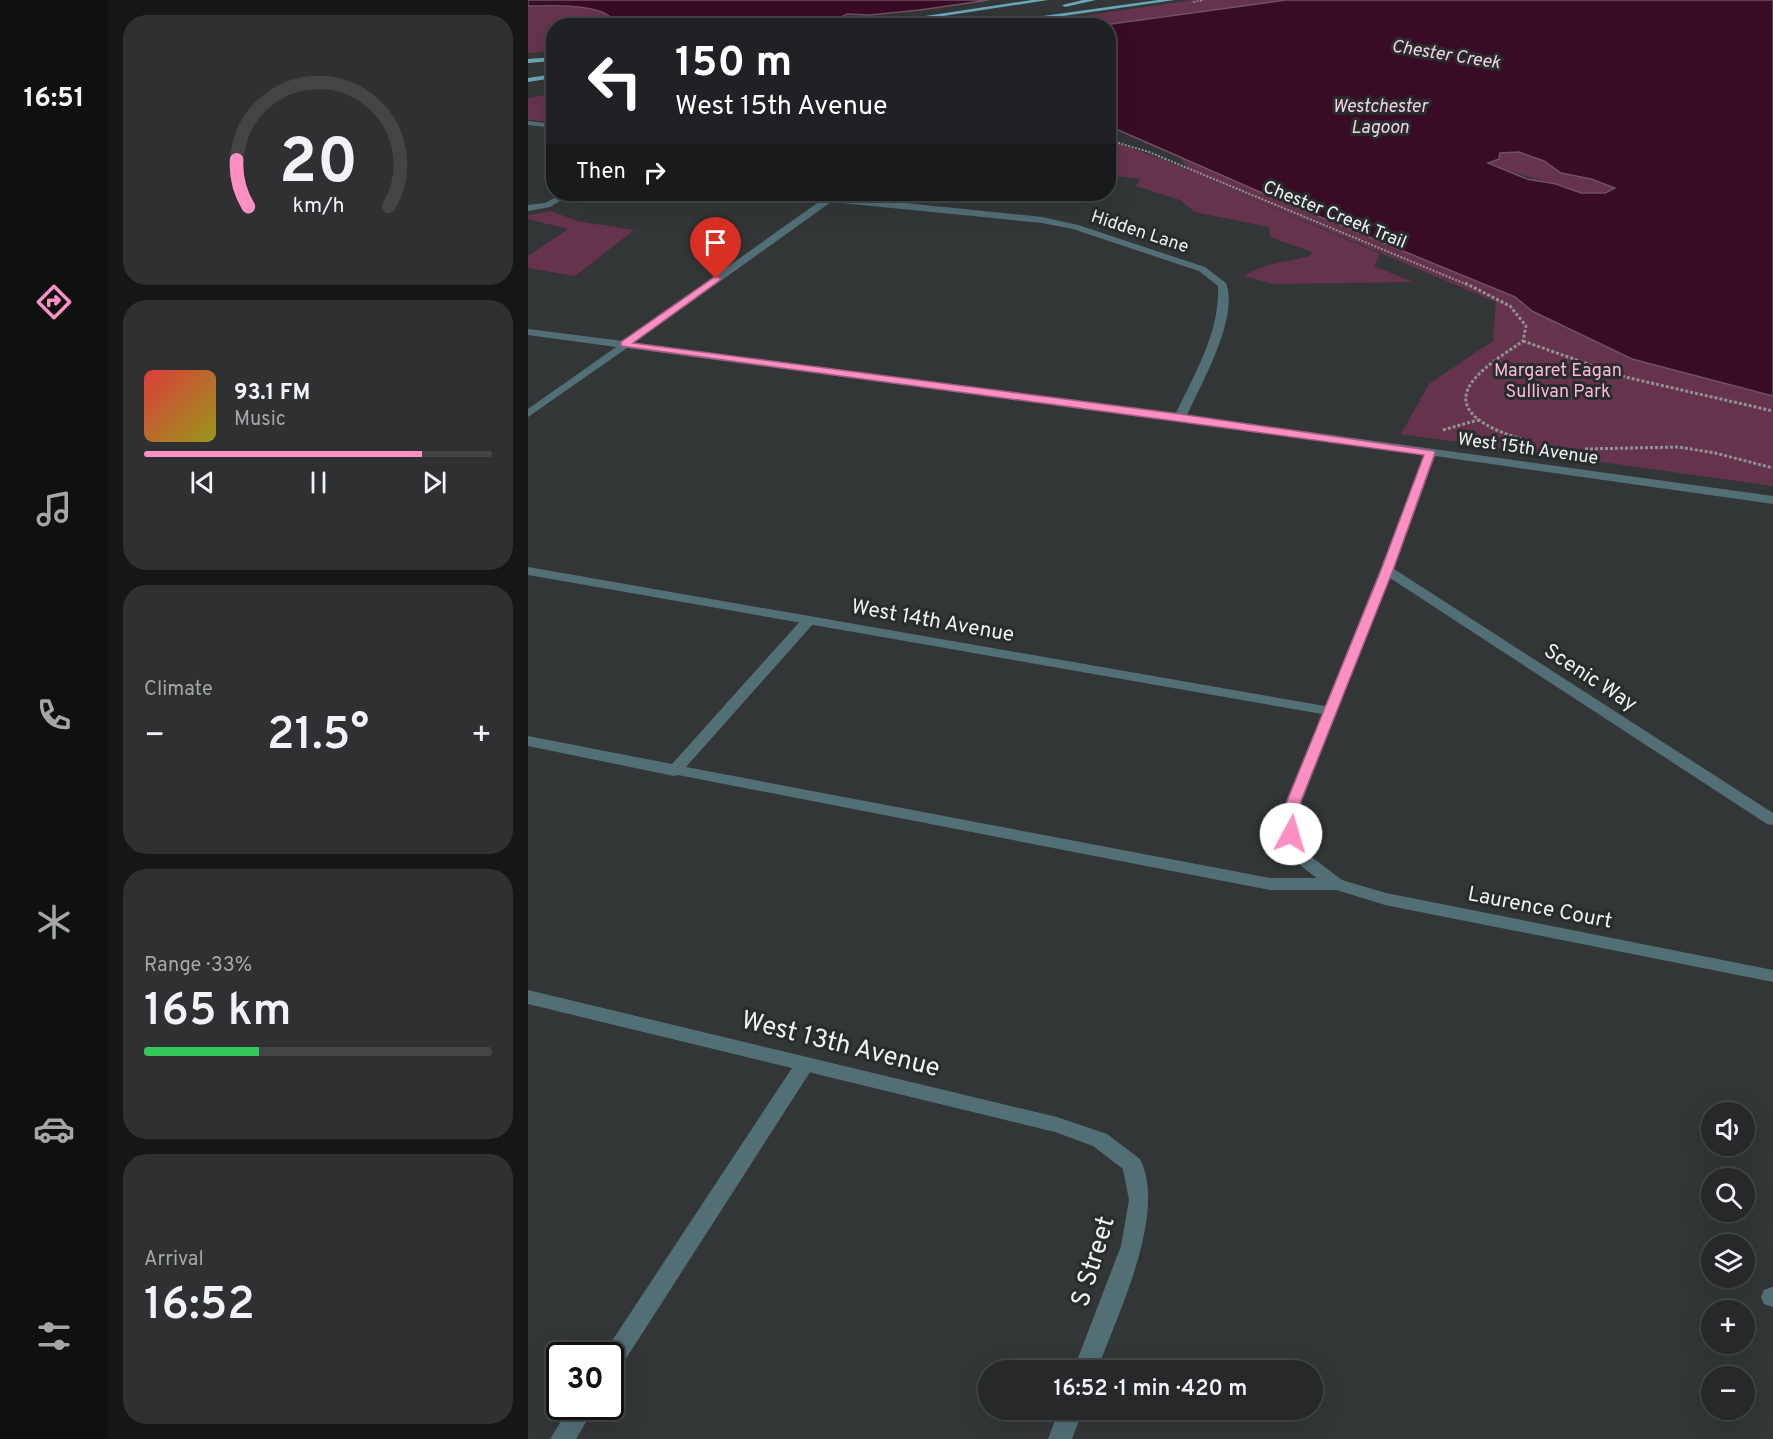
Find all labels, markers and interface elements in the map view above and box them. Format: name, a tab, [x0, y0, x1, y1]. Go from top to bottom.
water label: Chester Creek	[1390, 36, 1503, 76]
text: 150 m	[675, 38, 792, 91]
icon: left	[576, 42, 654, 120]
text: 16:51	[23, 82, 85, 116]
text: West 15th Avenue	[675, 90, 888, 124]
water label: Westchester Lagoon	[1332, 96, 1430, 140]
text: 20	[278, 126, 358, 205]
icon: right	[638, 156, 671, 189]
text: Then	[576, 159, 626, 186]
street label: Chester Creek Trail	[1259, 176, 1410, 255]
text: km/h	[292, 193, 344, 220]
street label: Hidden Lane	[1088, 206, 1191, 259]
pin	[690, 217, 741, 279]
icon: arrive	[699, 226, 732, 259]
icon: directions	[33, 281, 75, 323]
park label: Margaret Eagan Sullivan Park	[1494, 360, 1622, 404]
text: 93.1 FM	[234, 380, 310, 407]
text: Music	[234, 407, 286, 433]
street label: West 15th Avenue	[1456, 428, 1600, 471]
icon: previous	[186, 466, 219, 499]
icon: pause	[302, 466, 335, 499]
icon: next	[418, 466, 451, 499]
icon: music	[33, 488, 75, 530]
street label: West 14th Avenue	[849, 594, 1016, 649]
street label: Scenic Way	[1538, 638, 1642, 718]
text: Climate	[144, 677, 213, 703]
icon: phone	[33, 694, 75, 736]
text: 21.5°	[267, 708, 369, 765]
text: −	[144, 716, 165, 758]
text: +	[471, 716, 492, 758]
position arrow	[1259, 802, 1323, 866]
street label: Laurence Court	[1465, 881, 1614, 936]
icon: climate	[33, 901, 75, 943]
text: Range · 33%	[144, 953, 252, 979]
text: 165 km	[144, 984, 292, 1041]
street label: West 13th Avenue	[738, 1005, 943, 1086]
map controls	[1701, 1102, 1755, 1420]
button: sound	[1701, 1102, 1755, 1156]
icon: car	[33, 1108, 75, 1150]
button: search	[1701, 1168, 1755, 1222]
street label: S Street	[1065, 1212, 1124, 1311]
button: layers	[1701, 1234, 1755, 1288]
text: Arrival	[144, 1247, 204, 1273]
text: 16:52	[144, 1278, 255, 1335]
button: +	[1701, 1300, 1755, 1354]
icon: filters	[33, 1315, 75, 1357]
speed limit sign: 30	[546, 1342, 624, 1420]
button: −	[1701, 1366, 1755, 1420]
text: 16:52 · 1 min · 420 m	[1054, 1376, 1247, 1403]

